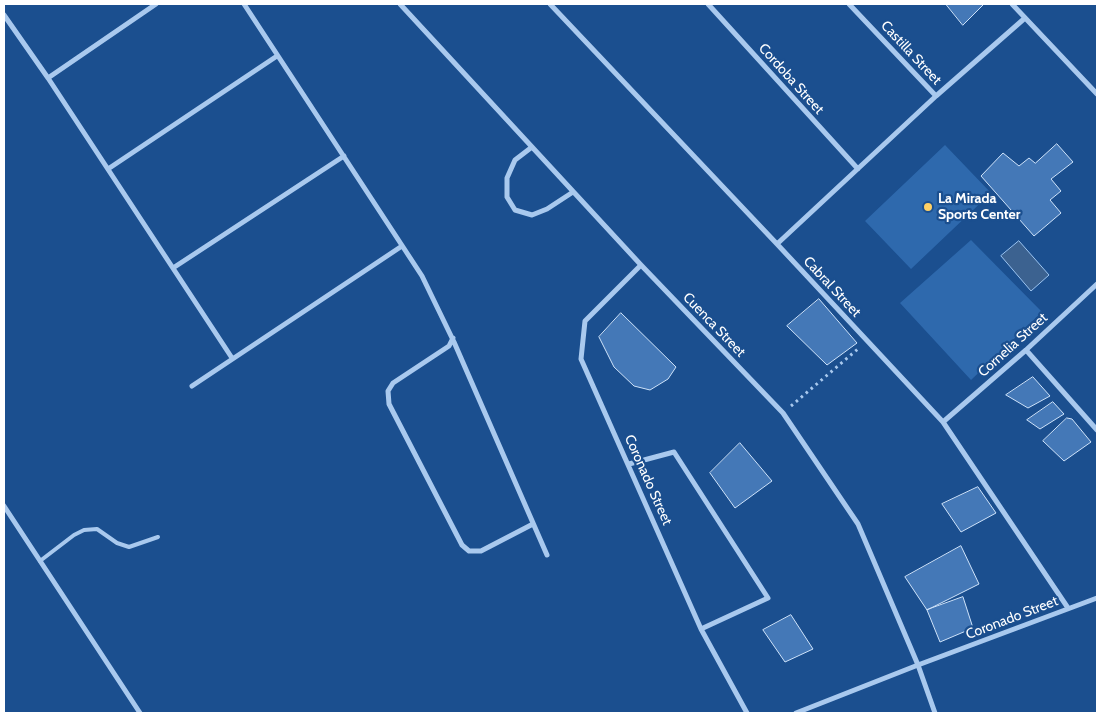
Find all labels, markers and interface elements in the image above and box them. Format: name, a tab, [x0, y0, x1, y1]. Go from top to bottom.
street label: Castilla Street	[877, 18, 945, 88]
street label: Cordoba Street	[755, 40, 827, 118]
place label: La Mirada Sports Center	[938, 191, 1020, 223]
marker: La Mirada Sports Center	[922, 201, 934, 213]
street label: Cabral Street	[800, 253, 864, 321]
street label: Cuenca Street	[679, 289, 749, 361]
street label: Cornelia Street	[975, 309, 1051, 381]
street label: Coronado Street	[621, 432, 675, 528]
street label: Coronado Street	[964, 593, 1060, 643]

